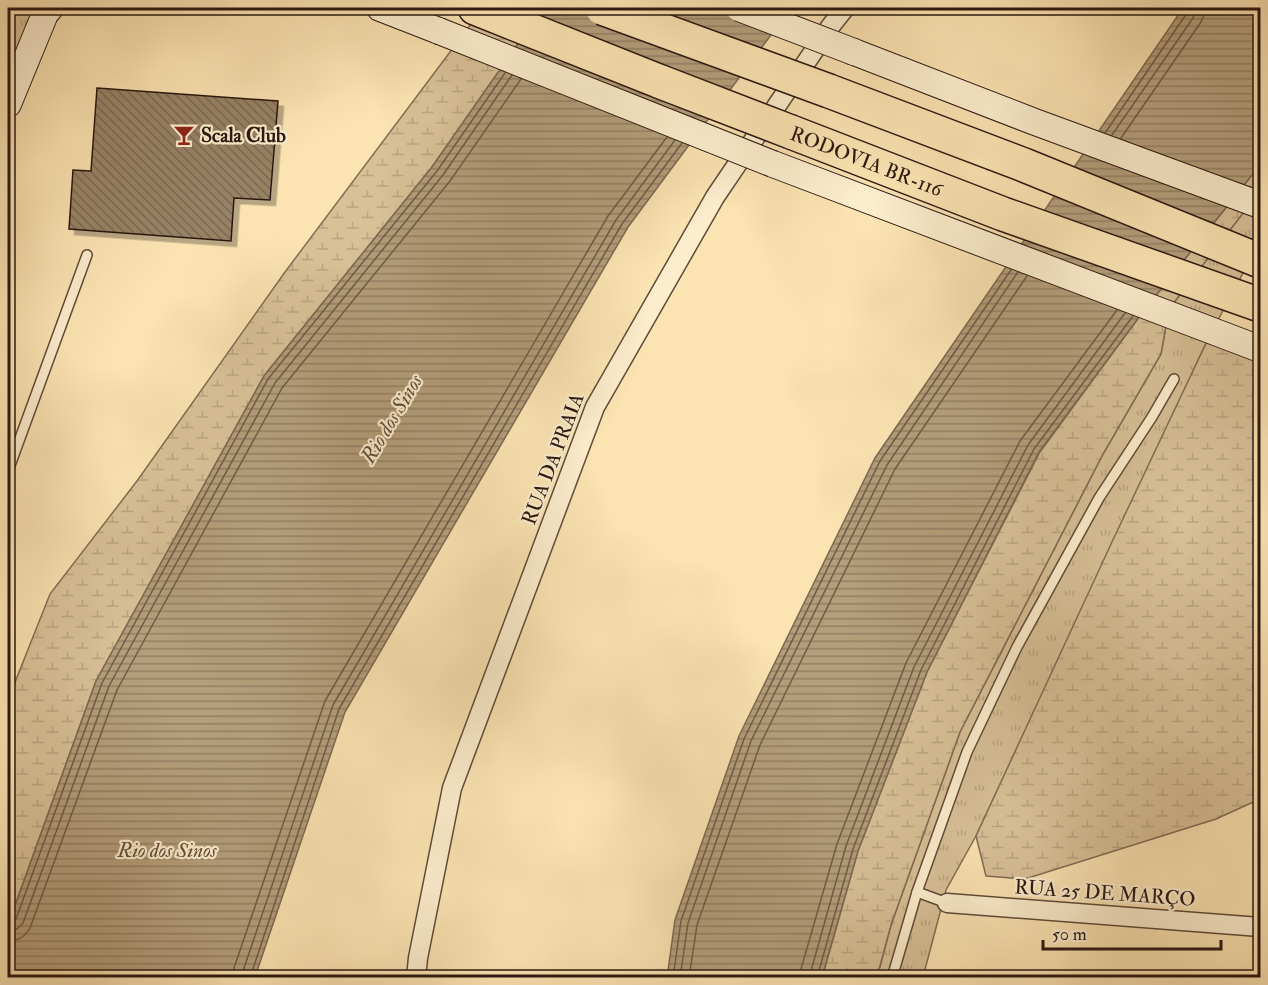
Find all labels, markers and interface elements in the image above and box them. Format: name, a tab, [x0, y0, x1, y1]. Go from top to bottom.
street label: RODOVIA BR-116	[787, 120, 947, 202]
bar icon: Scala Club	[172, 123, 196, 147]
place label: Scala Club	[201, 123, 286, 148]
water label: Rio dos Sinos	[354, 369, 430, 469]
street label: RUA DA PRAIA	[516, 389, 590, 529]
water label: Rio dos Sinos	[117, 837, 218, 864]
street label: RUA 25 DE MARÇO	[1014, 874, 1196, 912]
scale bar	[1043, 913, 1222, 951]
text: 50 m	[1052, 923, 1087, 946]

